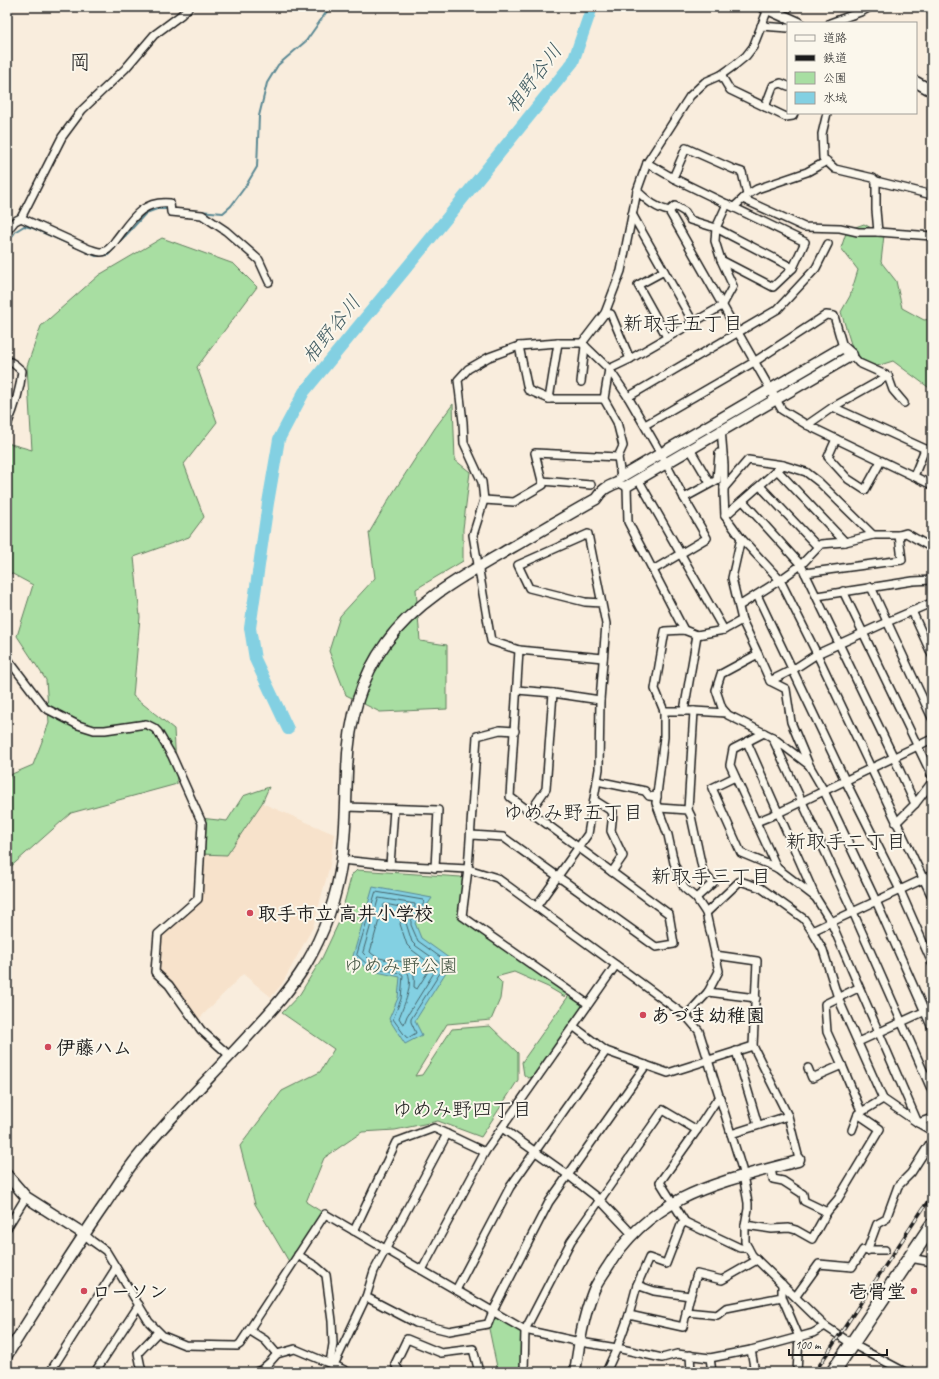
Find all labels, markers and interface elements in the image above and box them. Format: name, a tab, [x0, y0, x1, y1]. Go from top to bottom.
legend	[787, 22, 917, 114]
text: 道路	[823, 30, 847, 46]
water label: 相野谷川	[499, 39, 567, 118]
district label: 岡	[70, 49, 91, 75]
text: 鉄道	[823, 50, 847, 66]
text: 公園	[823, 70, 847, 86]
text: 水域	[823, 90, 847, 106]
water label: 相野谷川	[297, 290, 366, 368]
district label: 新取手五丁目	[623, 311, 743, 336]
district label: ゆめみ野五丁目	[503, 800, 643, 825]
district label: 新取手二丁目	[786, 829, 906, 854]
district label: 新取手三丁目	[651, 864, 771, 889]
place label: 取手市立 高井小学校	[258, 902, 434, 926]
marker: 取手市立 高井小学校	[245, 908, 255, 918]
park label: ゆめみ野公園	[344, 954, 458, 978]
place label: あづま幼稚園	[651, 1004, 765, 1028]
marker: あづま幼稚園	[638, 1010, 648, 1020]
place label: 伊藤ハム	[56, 1036, 132, 1060]
marker: 伊藤ハム	[43, 1042, 53, 1052]
district label: ゆめみ野四丁目	[392, 1097, 532, 1122]
place label: ローソン	[92, 1280, 168, 1304]
place label: 壱骨堂	[849, 1280, 906, 1304]
marker: ローソン	[79, 1286, 89, 1296]
marker: 壱骨堂	[909, 1286, 919, 1296]
scale bar	[789, 1331, 887, 1357]
text: 100 m	[795, 1337, 822, 1353]

